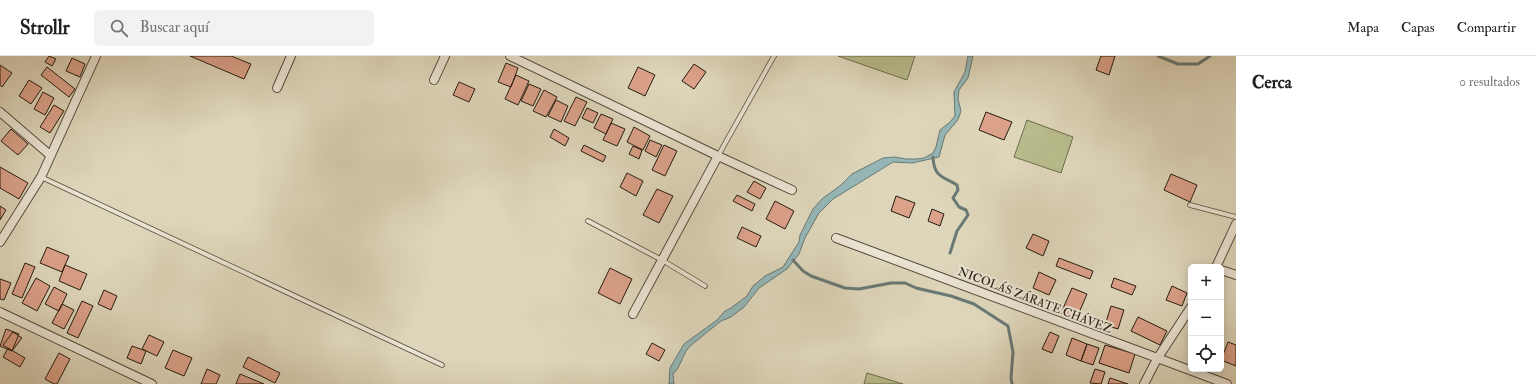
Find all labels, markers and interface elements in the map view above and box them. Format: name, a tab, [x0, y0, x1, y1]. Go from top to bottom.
search box	[94, 10, 374, 46]
text: Strollr	[20, 16, 70, 40]
icon: search	[108, 17, 130, 39]
text: Buscar aquí	[140, 18, 209, 37]
text: Mapa	[1347, 19, 1379, 36]
text: Capas	[1401, 19, 1435, 36]
text: Compartir	[1457, 19, 1516, 36]
text: Cerca	[1252, 72, 1292, 93]
text: 0 resultados	[1459, 74, 1520, 90]
street label: NICOLÁS ZÁRATE CHÁVEZ	[956, 264, 1114, 337]
map controls	[1188, 264, 1224, 372]
button: +	[1188, 264, 1224, 300]
button: −	[1188, 300, 1224, 336]
button: locate	[1188, 336, 1224, 372]

